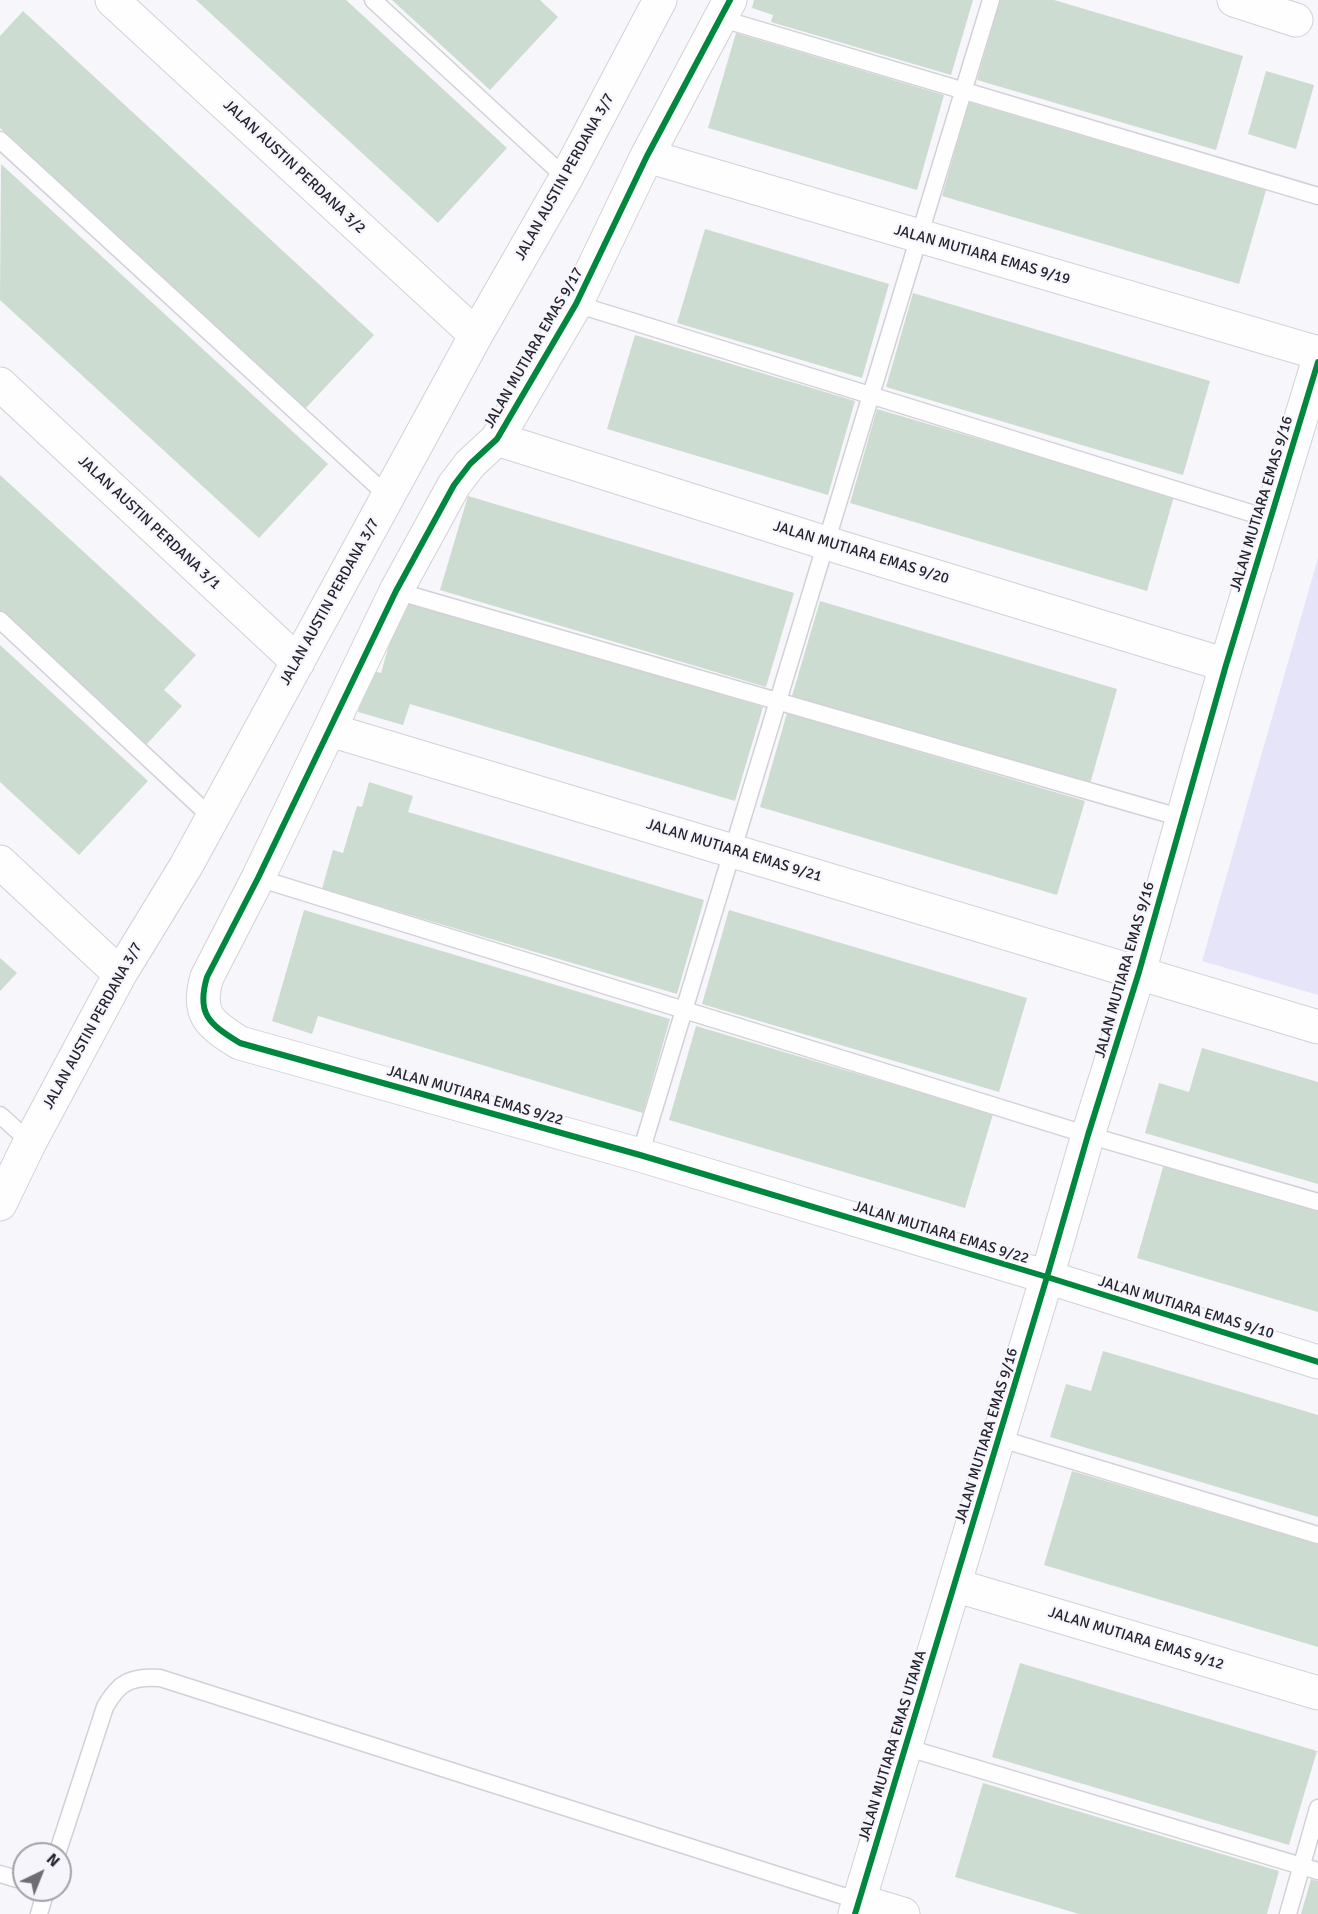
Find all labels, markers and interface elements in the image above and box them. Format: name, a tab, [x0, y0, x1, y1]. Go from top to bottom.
street label: JALAN AUSTIN PERDANA 3/7	[512, 90, 618, 264]
street label: JALAN AUSTIN PERDANA 3/2	[219, 96, 369, 238]
street label: JALAN MUTIARA EMAS 9/19	[892, 221, 1072, 289]
street label: JALAN MUTIARA EMAS 9/17	[481, 264, 587, 432]
street label: JALAN MUTIARA EMAS 9/16	[1227, 414, 1297, 594]
street label: JALAN AUSTIN PERDANA 3/1	[74, 452, 224, 594]
street label: JALAN AUSTIN PERDANA 3/7	[277, 515, 383, 689]
street label: JALAN MUTIARA EMAS 9/20	[771, 518, 951, 588]
street label: JALAN MUTIARA EMAS 9/21	[644, 816, 824, 886]
street label: JALAN MUTIARA EMAS 9/16	[1091, 880, 1159, 1060]
street label: JALAN AUSTIN PERDANA 3/7	[40, 939, 146, 1113]
street label: JALAN MUTIARA EMAS 9/22	[385, 1062, 565, 1130]
street label: JALAN MUTIARA EMAS 9/22	[851, 1198, 1031, 1268]
street label: JALAN MUTIARA EMAS 9/10	[1096, 1273, 1276, 1343]
street label: JALAN MUTIARA EMAS 9/16	[952, 1346, 1022, 1526]
street label: JALAN MUTIARA EMAS 9/12	[1046, 1604, 1226, 1674]
street label: JALAN MUTIARA EMAS UTAMA	[855, 1648, 931, 1844]
north arrow	[12, 1842, 72, 1902]
text: N	[42, 1849, 64, 1871]

